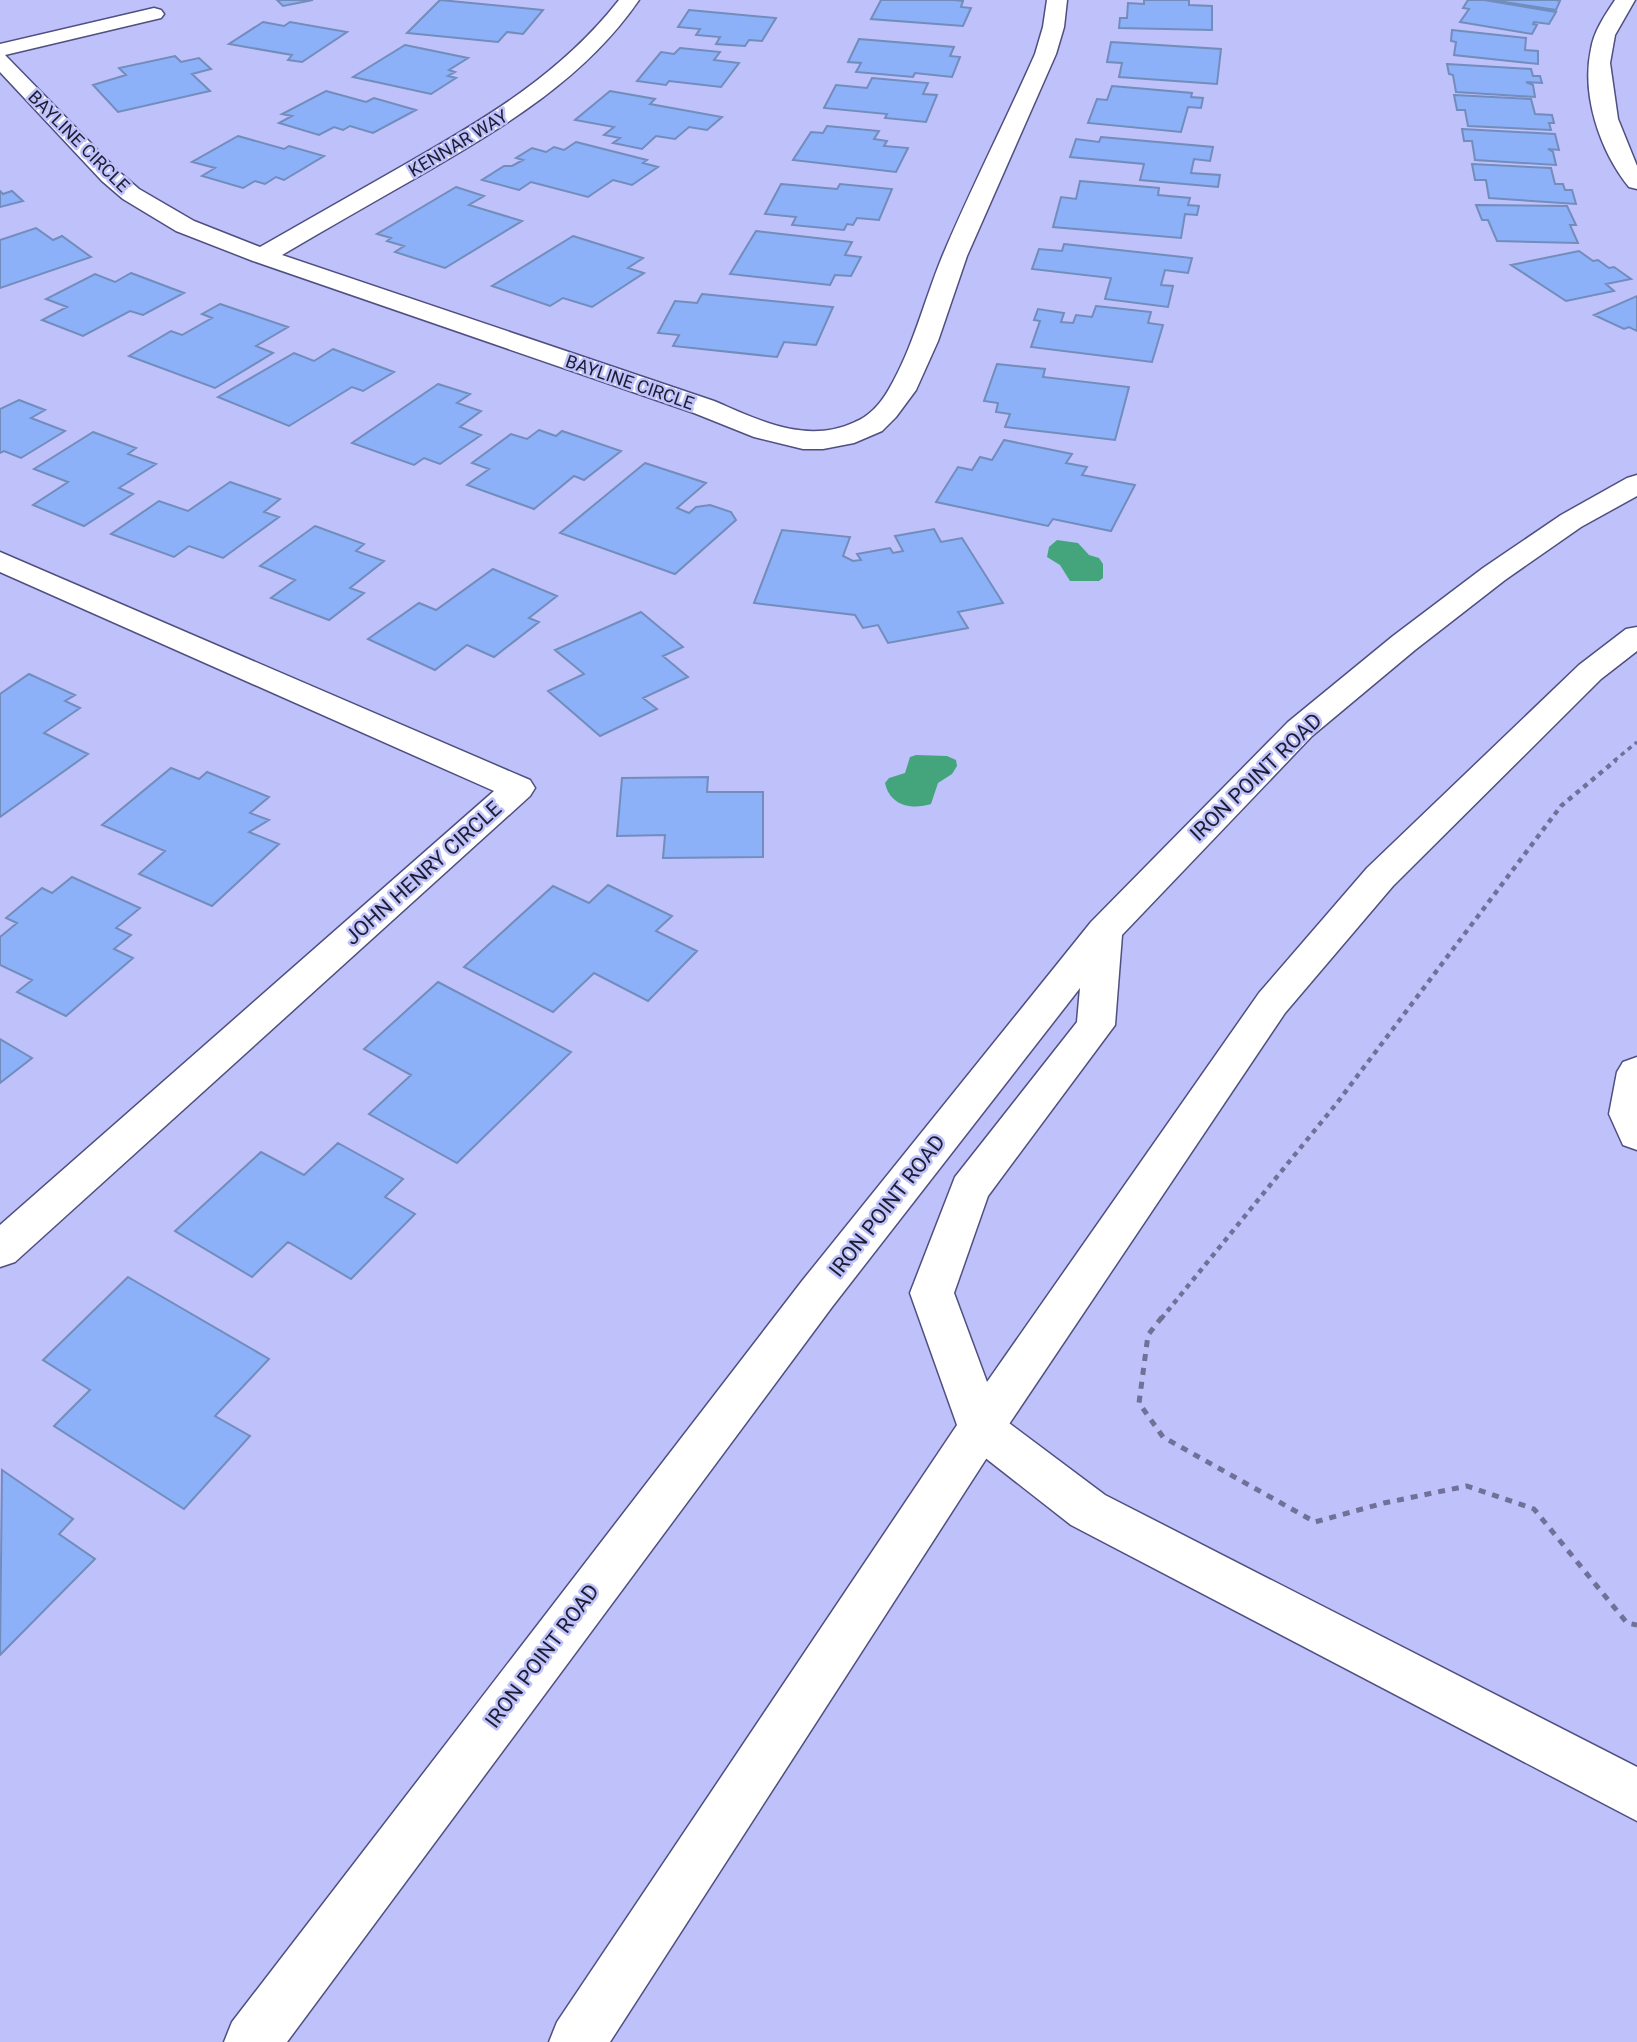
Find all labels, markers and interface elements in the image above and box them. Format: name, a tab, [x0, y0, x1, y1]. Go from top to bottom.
street label: BAYLINE CIRCLE	[24, 86, 134, 196]
street label: KENNAR WAY	[405, 105, 512, 181]
street label: BAYLINE CIRCLE	[563, 350, 697, 414]
street label: IRON POINT ROAD	[1185, 708, 1327, 846]
street label: JOHN HENRY CIRCLE	[340, 796, 506, 950]
street label: IRON POINT ROAD	[824, 1130, 950, 1282]
street label: IRON POINT ROAD	[480, 1580, 604, 1732]

